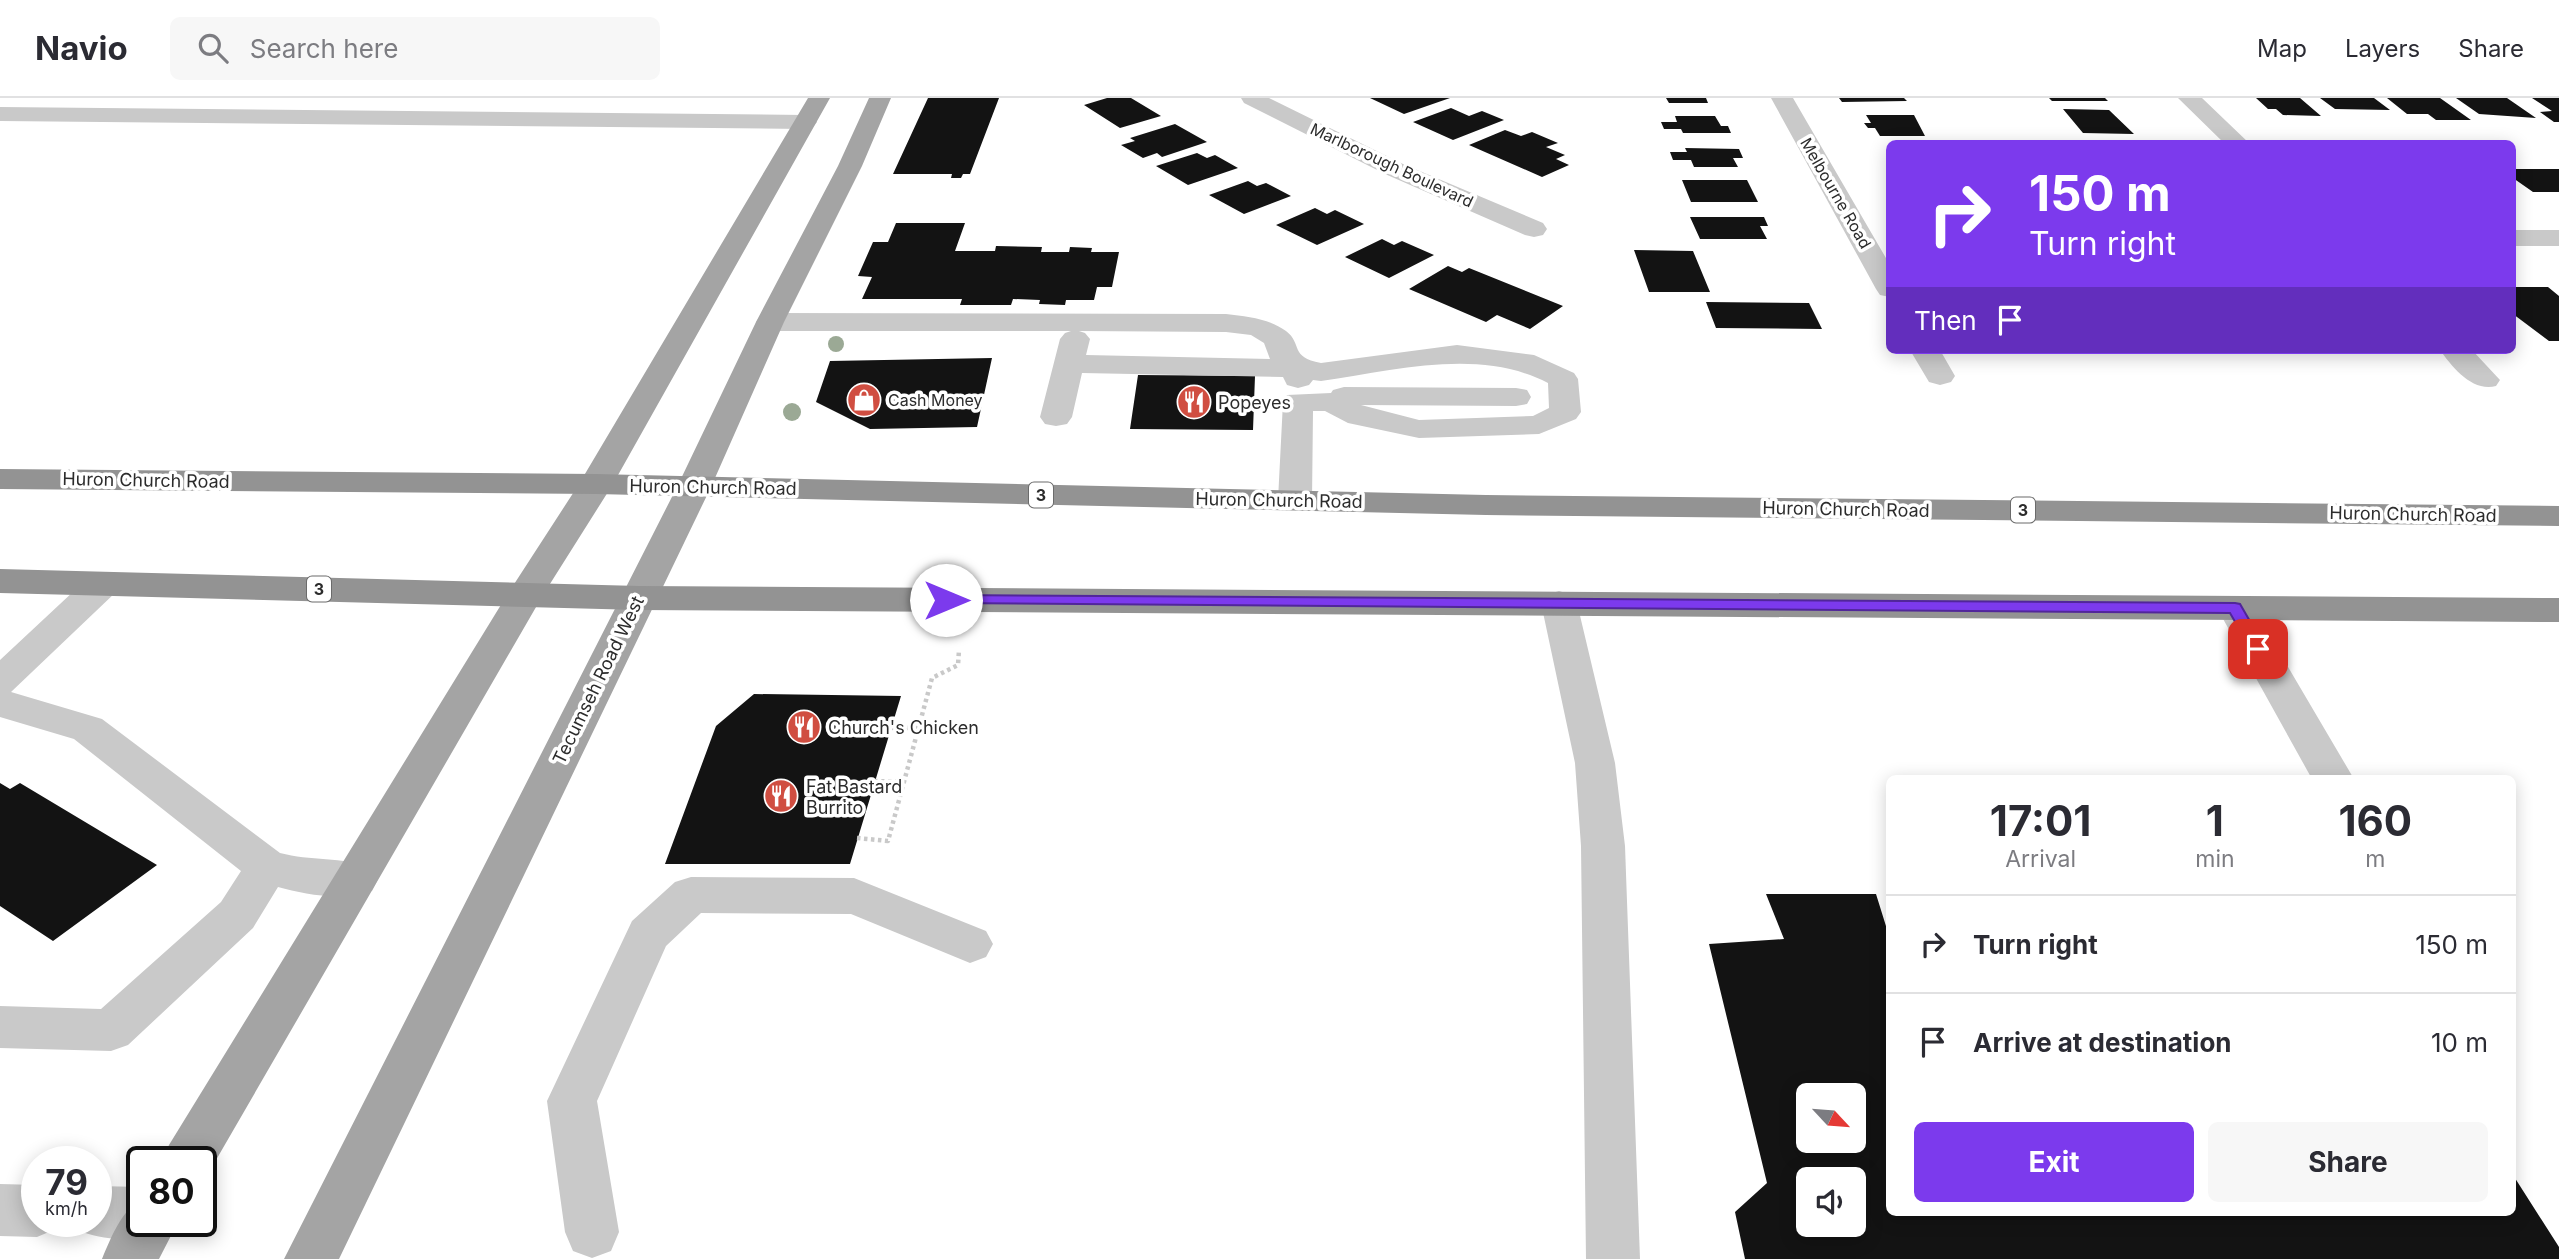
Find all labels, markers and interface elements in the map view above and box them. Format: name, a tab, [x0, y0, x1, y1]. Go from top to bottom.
search box	[170, 17, 660, 80]
text: Navio	[35, 28, 128, 68]
icon: search	[194, 29, 232, 67]
text: Search here	[250, 33, 398, 64]
text: Map	[2257, 34, 2307, 63]
text: Layers	[2345, 34, 2420, 63]
text: Share	[2458, 34, 2524, 63]
street label: Marlborough Boulevard	[1307, 118, 1477, 212]
street label: Melbourne Road	[1796, 134, 1876, 252]
text: 150 m	[2029, 164, 2171, 223]
icon: right	[1914, 168, 2005, 259]
text: Turn right	[2029, 224, 2176, 263]
icon: arrive	[1991, 301, 2029, 339]
text: Then	[1914, 305, 1977, 336]
shop icon: Cash Money	[845, 381, 883, 419]
restaurant icon: Popeyes	[1175, 383, 1213, 421]
place label: Cash Money	[888, 390, 983, 410]
place label: Popeyes	[1218, 392, 1291, 413]
street label: Huron Church Road	[62, 468, 230, 492]
street label: Huron Church Road	[629, 475, 797, 499]
road number: 3	[1029, 482, 1053, 508]
street label: Huron Church Road	[1195, 488, 1363, 512]
street label: Huron Church Road	[1762, 497, 1930, 521]
road number: 3	[2011, 498, 2035, 522]
street label: Huron Church Road	[2329, 502, 2497, 526]
position arrow	[909, 563, 983, 637]
road number: 3	[307, 576, 331, 602]
street label: Tecumseh Road West	[548, 592, 648, 767]
pin	[2228, 619, 2288, 679]
icon: arrive	[2239, 630, 2277, 668]
restaurant icon: Church's Chicken	[785, 708, 823, 746]
place label: Church's Chicken	[828, 717, 979, 738]
place label: Fat Bastard Burrito	[806, 776, 902, 818]
restaurant icon: Fat Bastard Burrito	[762, 777, 800, 815]
text: 17:01	[1990, 795, 2091, 846]
text: 1	[2206, 795, 2224, 846]
text: 160	[2338, 795, 2412, 846]
text: Arrival	[2005, 845, 2076, 873]
text: min	[2195, 845, 2235, 873]
text: m	[2365, 845, 2385, 873]
icon: right	[1914, 925, 1952, 963]
text: Turn right	[1973, 929, 2098, 960]
text: 150 m	[2415, 929, 2488, 960]
icon: arrive	[1914, 1023, 1952, 1061]
text: Arrive at destination	[1973, 1027, 2232, 1058]
text: 10 m	[2431, 1027, 2488, 1058]
north arrow	[1796, 1083, 1866, 1153]
map controls	[1796, 1083, 1866, 1237]
button: Exit	[1914, 1122, 2194, 1202]
button: Share	[2208, 1122, 2488, 1202]
speed limit sign: 80	[126, 1146, 217, 1237]
text: 79	[45, 1161, 88, 1203]
button: sound	[1796, 1167, 1866, 1237]
text: km/h	[45, 1198, 88, 1219]

